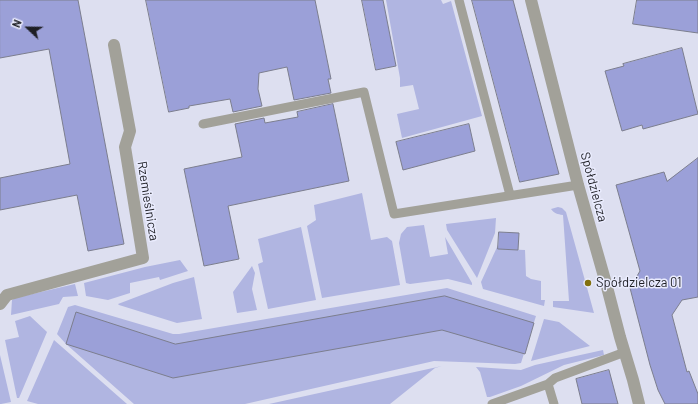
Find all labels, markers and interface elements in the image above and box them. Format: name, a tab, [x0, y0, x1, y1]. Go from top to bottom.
north arrow	[8, 8, 48, 48]
text: N	[9, 17, 24, 29]
street label: Spółdzielcza	[577, 150, 611, 224]
street label: Rzemieślnicza	[134, 160, 162, 242]
place label: Spółdzielcza 01	[596, 275, 682, 291]
marker: Spółdzielcza 01	[583, 278, 593, 288]

